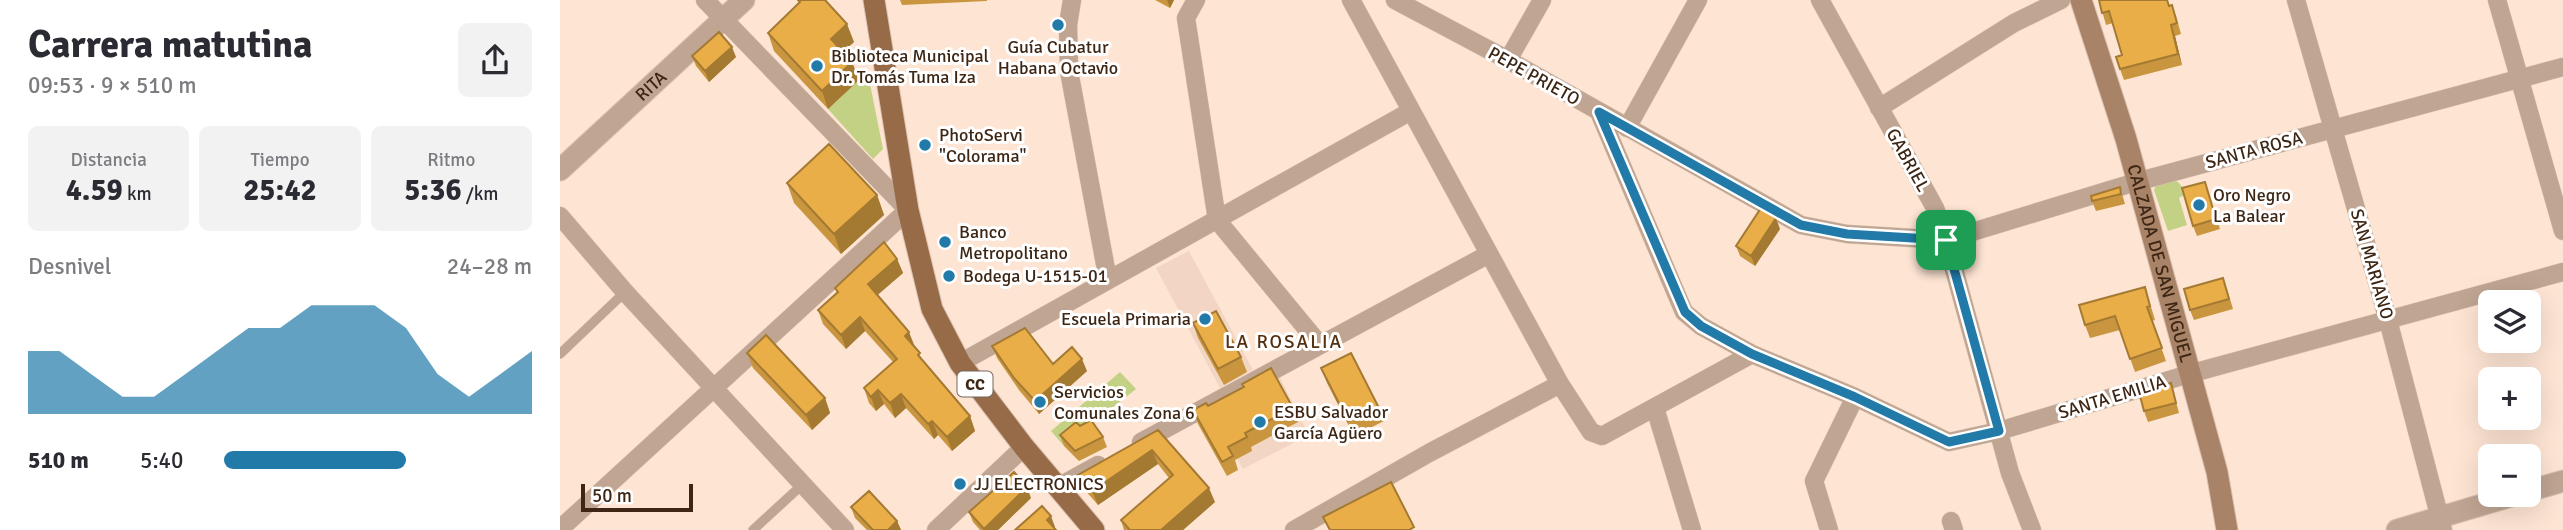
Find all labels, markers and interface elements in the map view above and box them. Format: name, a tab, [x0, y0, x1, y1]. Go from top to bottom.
marker: Guía Cubatur Habana Octavio	[1050, 17, 1066, 33]
text: Carrera matutina	[28, 21, 313, 68]
button: share	[458, 23, 532, 97]
place label: Guía Cubatur Habana Octavio	[998, 36, 1118, 79]
street label: PEPE PRIETO	[1484, 42, 1584, 110]
place label: Biblioteca Municipal Dr. Tomás Tuma Iza	[831, 45, 989, 88]
marker: Biblioteca Municipal Dr. Tomás Tuma Iza	[809, 58, 825, 74]
street label: RITA	[631, 66, 671, 106]
text: 09:53 · 9 × 510 m	[28, 71, 197, 100]
place label: PhotoServi "Colorama"	[939, 124, 1027, 167]
street label: GABRIEL	[1882, 125, 1934, 195]
street label: SANTA ROSA	[2203, 127, 2305, 173]
marker: PhotoServi "Colorama"	[917, 137, 933, 153]
text: Distancia	[70, 148, 147, 172]
text: Tiempo	[250, 148, 310, 172]
text: Ritmo	[427, 148, 475, 172]
street label: CALZADA DE SAN MIGUEL	[2122, 162, 2198, 365]
text: 4.59	[66, 172, 123, 209]
text: 25:42	[243, 172, 317, 209]
text: 5:36	[404, 172, 462, 209]
text: km	[123, 182, 152, 206]
text: /km	[462, 182, 498, 206]
place label: Oro Negro La Balear	[2213, 184, 2291, 227]
marker: Oro Negro La Balear	[2191, 197, 2207, 213]
street label: SAN MARIANO	[2346, 206, 2398, 322]
pin	[1916, 210, 1976, 270]
place label: Banco Metropolitano	[959, 221, 1068, 264]
icon: arrive	[1927, 221, 1965, 259]
marker: Banco Metropolitano	[937, 234, 953, 250]
text: Desnivel	[28, 252, 111, 281]
text: 24–28 m	[447, 252, 532, 281]
place label: Bodega U-1515-01	[963, 265, 1107, 287]
marker: Bodega U-1515-01	[941, 268, 957, 284]
map controls	[2478, 290, 2541, 507]
button: layers	[2478, 290, 2541, 353]
place label: Escuela Primaria	[1061, 308, 1191, 330]
marker: Escuela Primaria	[1197, 311, 1213, 327]
district label: LA ROSALIA	[1225, 330, 1343, 354]
button: +	[2478, 367, 2541, 430]
street label: SANTA EMILIA	[2055, 370, 2169, 424]
road number: CC	[958, 372, 992, 396]
place label: Servicios Comunales Zona 6	[1054, 381, 1195, 424]
marker: Servicios Comunales Zona 6	[1032, 394, 1048, 410]
place label: ESBU Salvador García Agüero	[1274, 401, 1388, 444]
marker: ESBU Salvador García Agüero	[1252, 414, 1268, 430]
button: −	[2478, 444, 2541, 507]
text: 510 m	[28, 446, 89, 475]
text: 5:40	[140, 446, 183, 475]
place label: JJ ELECTRONICS	[974, 473, 1104, 495]
marker: JJ ELECTRONICS	[952, 476, 968, 492]
scale bar	[581, 481, 693, 513]
text: 50 m	[592, 484, 632, 508]

